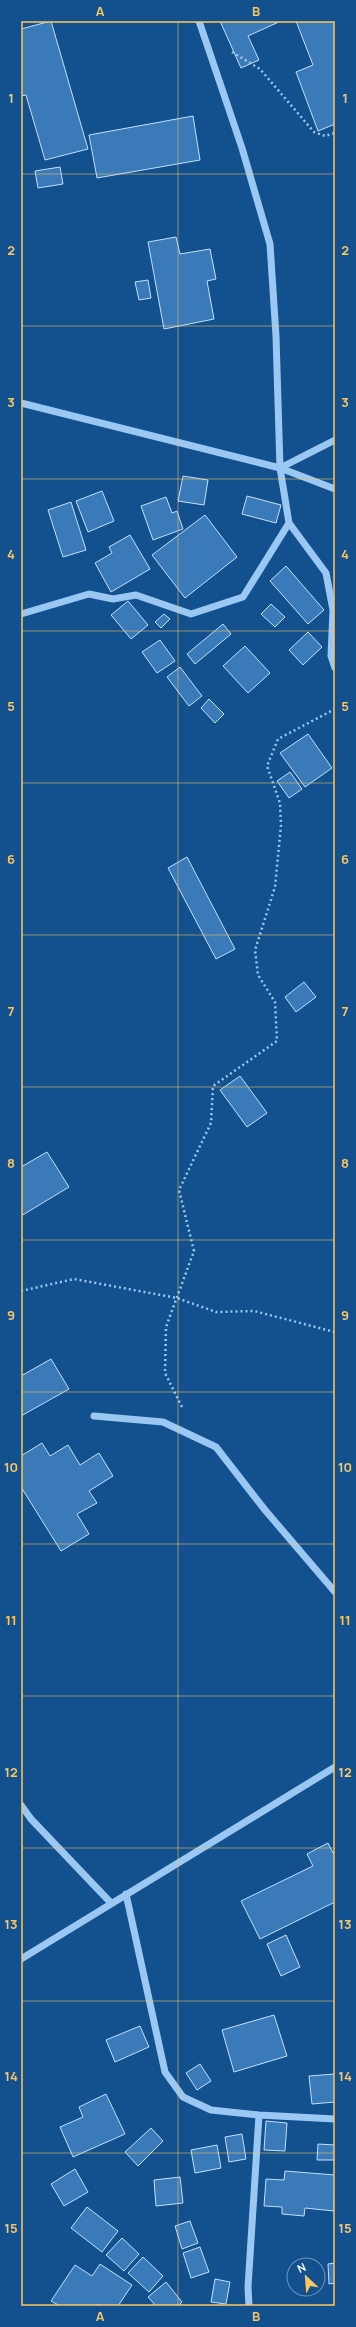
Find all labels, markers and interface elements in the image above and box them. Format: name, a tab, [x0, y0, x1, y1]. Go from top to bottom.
text: A	[96, 2, 105, 20]
text: B	[252, 2, 260, 20]
text: 1	[8, 89, 14, 107]
text: 1	[342, 89, 348, 107]
text: 2	[7, 241, 15, 259]
text: 2	[341, 241, 349, 259]
text: 3	[7, 393, 15, 411]
text: 3	[341, 393, 349, 411]
text: 4	[7, 545, 15, 563]
text: 4	[341, 545, 349, 563]
text: 5	[7, 697, 15, 715]
text: 5	[341, 697, 349, 715]
text: 6	[7, 850, 15, 868]
text: 6	[341, 850, 349, 868]
text: 7	[8, 1002, 15, 1020]
text: 7	[342, 1002, 349, 1020]
text: 8	[7, 1154, 15, 1172]
text: 8	[341, 1154, 349, 1172]
text: 9	[7, 1306, 15, 1324]
text: 9	[341, 1306, 349, 1324]
text: 10	[4, 1458, 18, 1476]
text: 10	[338, 1458, 352, 1476]
text: 11	[5, 1611, 17, 1629]
text: 11	[339, 1611, 351, 1629]
text: 12	[4, 1763, 18, 1781]
text: 12	[338, 1763, 352, 1781]
text: 13	[4, 1915, 18, 1933]
text: 13	[338, 1915, 352, 1933]
text: 14	[4, 2067, 18, 2085]
text: 14	[338, 2067, 352, 2085]
text: 15	[4, 2219, 18, 2237]
text: 15	[338, 2219, 352, 2237]
north arrow	[286, 2257, 326, 2297]
text: N	[295, 2259, 308, 2276]
text: A	[96, 2307, 105, 2325]
text: B	[252, 2307, 260, 2325]

